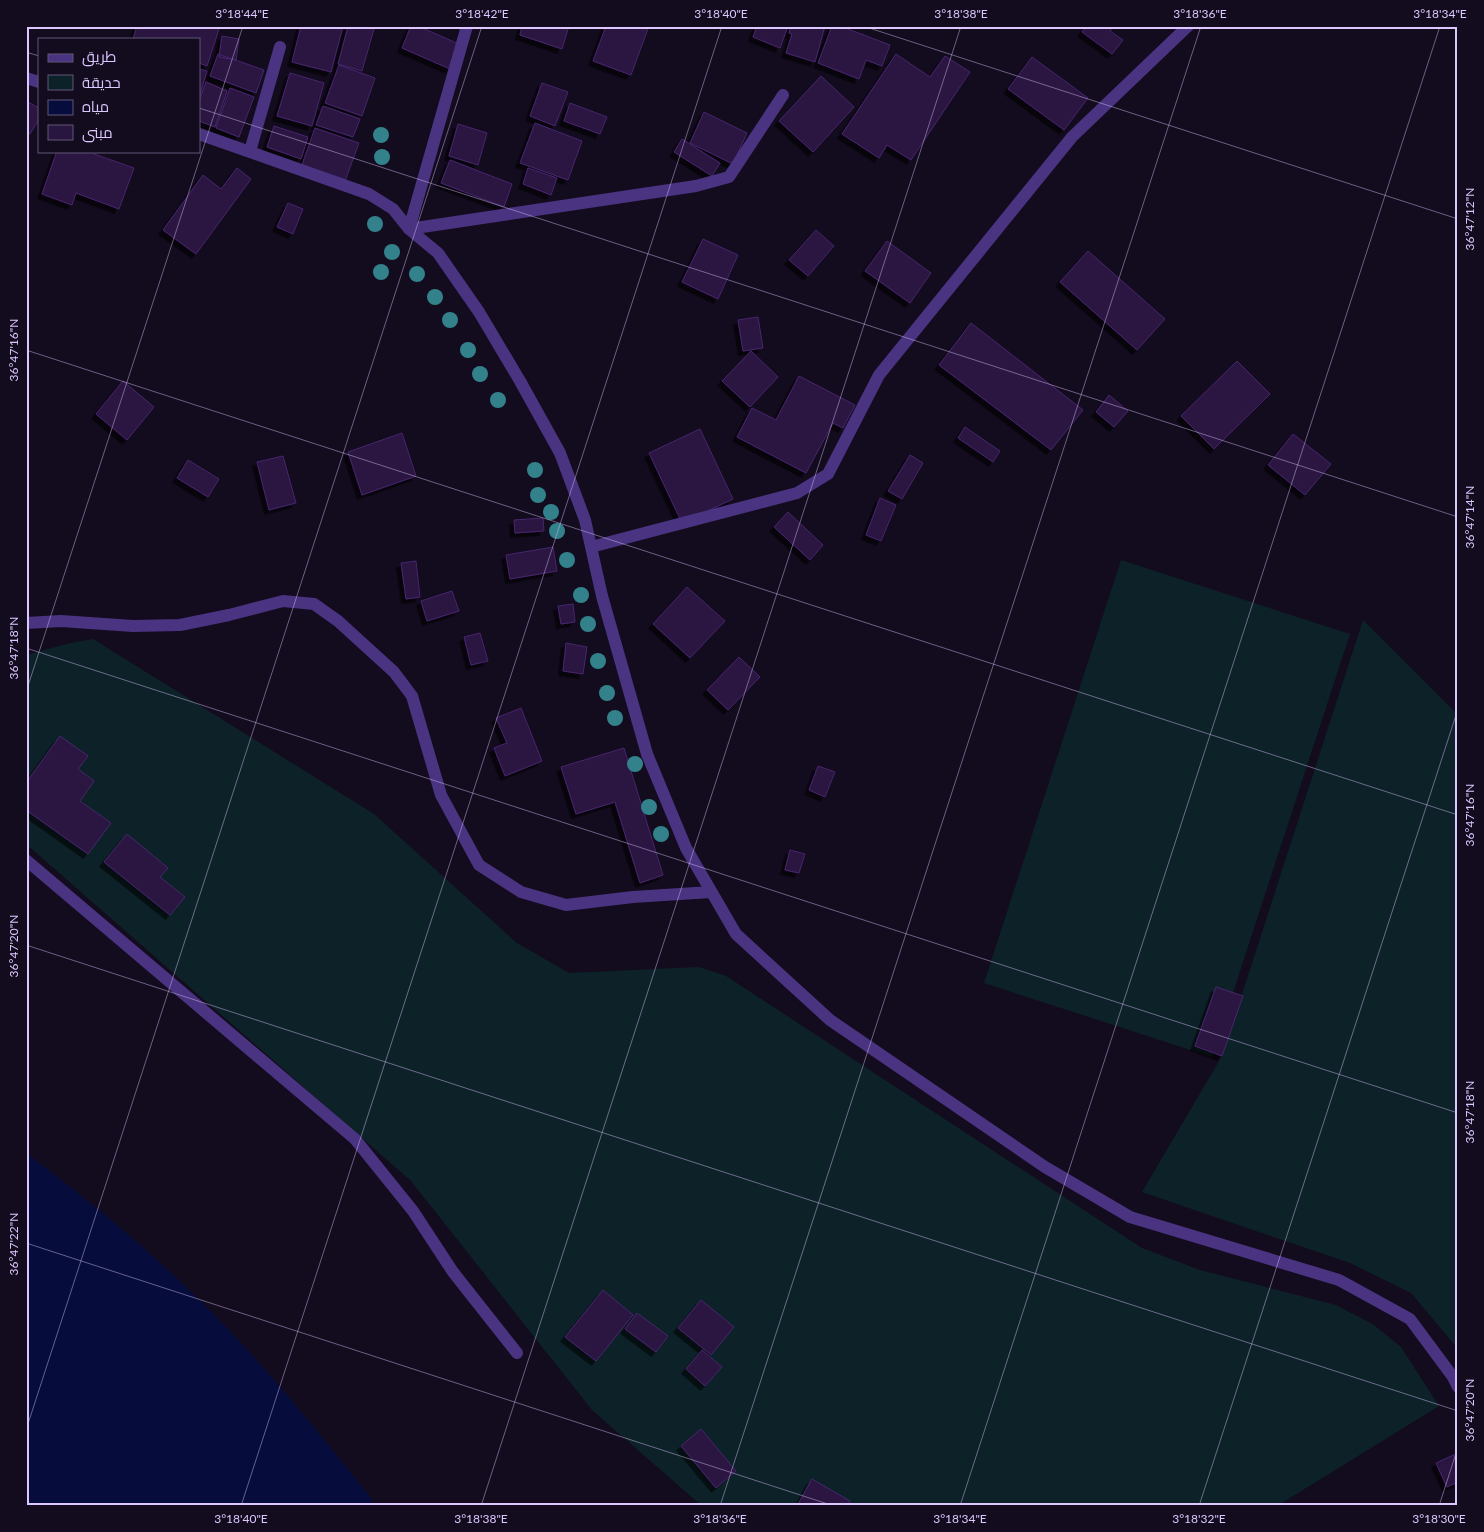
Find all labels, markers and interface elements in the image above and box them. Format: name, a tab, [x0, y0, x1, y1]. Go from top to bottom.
text: 3°18'44"E	[215, 6, 269, 21]
text: 3°18'42"E	[455, 6, 509, 21]
text: 3°18'40"E	[694, 6, 748, 21]
text: 3°18'38"E	[934, 6, 988, 21]
text: 3°18'36"E	[1173, 6, 1227, 21]
text: 3°18'34"E	[1413, 6, 1467, 21]
legend	[38, 38, 200, 152]
text: طريق	[82, 47, 116, 67]
text: حديقة	[82, 73, 121, 91]
text: مياه	[82, 97, 109, 115]
text: مبنى	[82, 123, 113, 143]
text: 36°47'12"N	[1462, 188, 1477, 250]
text: 36°47'16"N	[6, 319, 21, 381]
text: 36°47'14"N	[1462, 486, 1477, 548]
text: 36°47'18"N	[6, 617, 21, 679]
text: 36°47'16"N	[1462, 784, 1477, 846]
text: 36°47'20"N	[6, 915, 21, 977]
text: 36°47'18"N	[1462, 1081, 1477, 1143]
text: 36°47'22"N	[6, 1213, 21, 1275]
text: 36°47'20"N	[1462, 1379, 1477, 1441]
text: 3°18'40"E	[214, 1511, 268, 1526]
text: 3°18'38"E	[454, 1511, 508, 1526]
text: 3°18'36"E	[693, 1511, 747, 1526]
text: 3°18'34"E	[933, 1511, 987, 1526]
text: 3°18'32"E	[1172, 1511, 1226, 1526]
text: 3°18'30"E	[1412, 1511, 1466, 1526]

